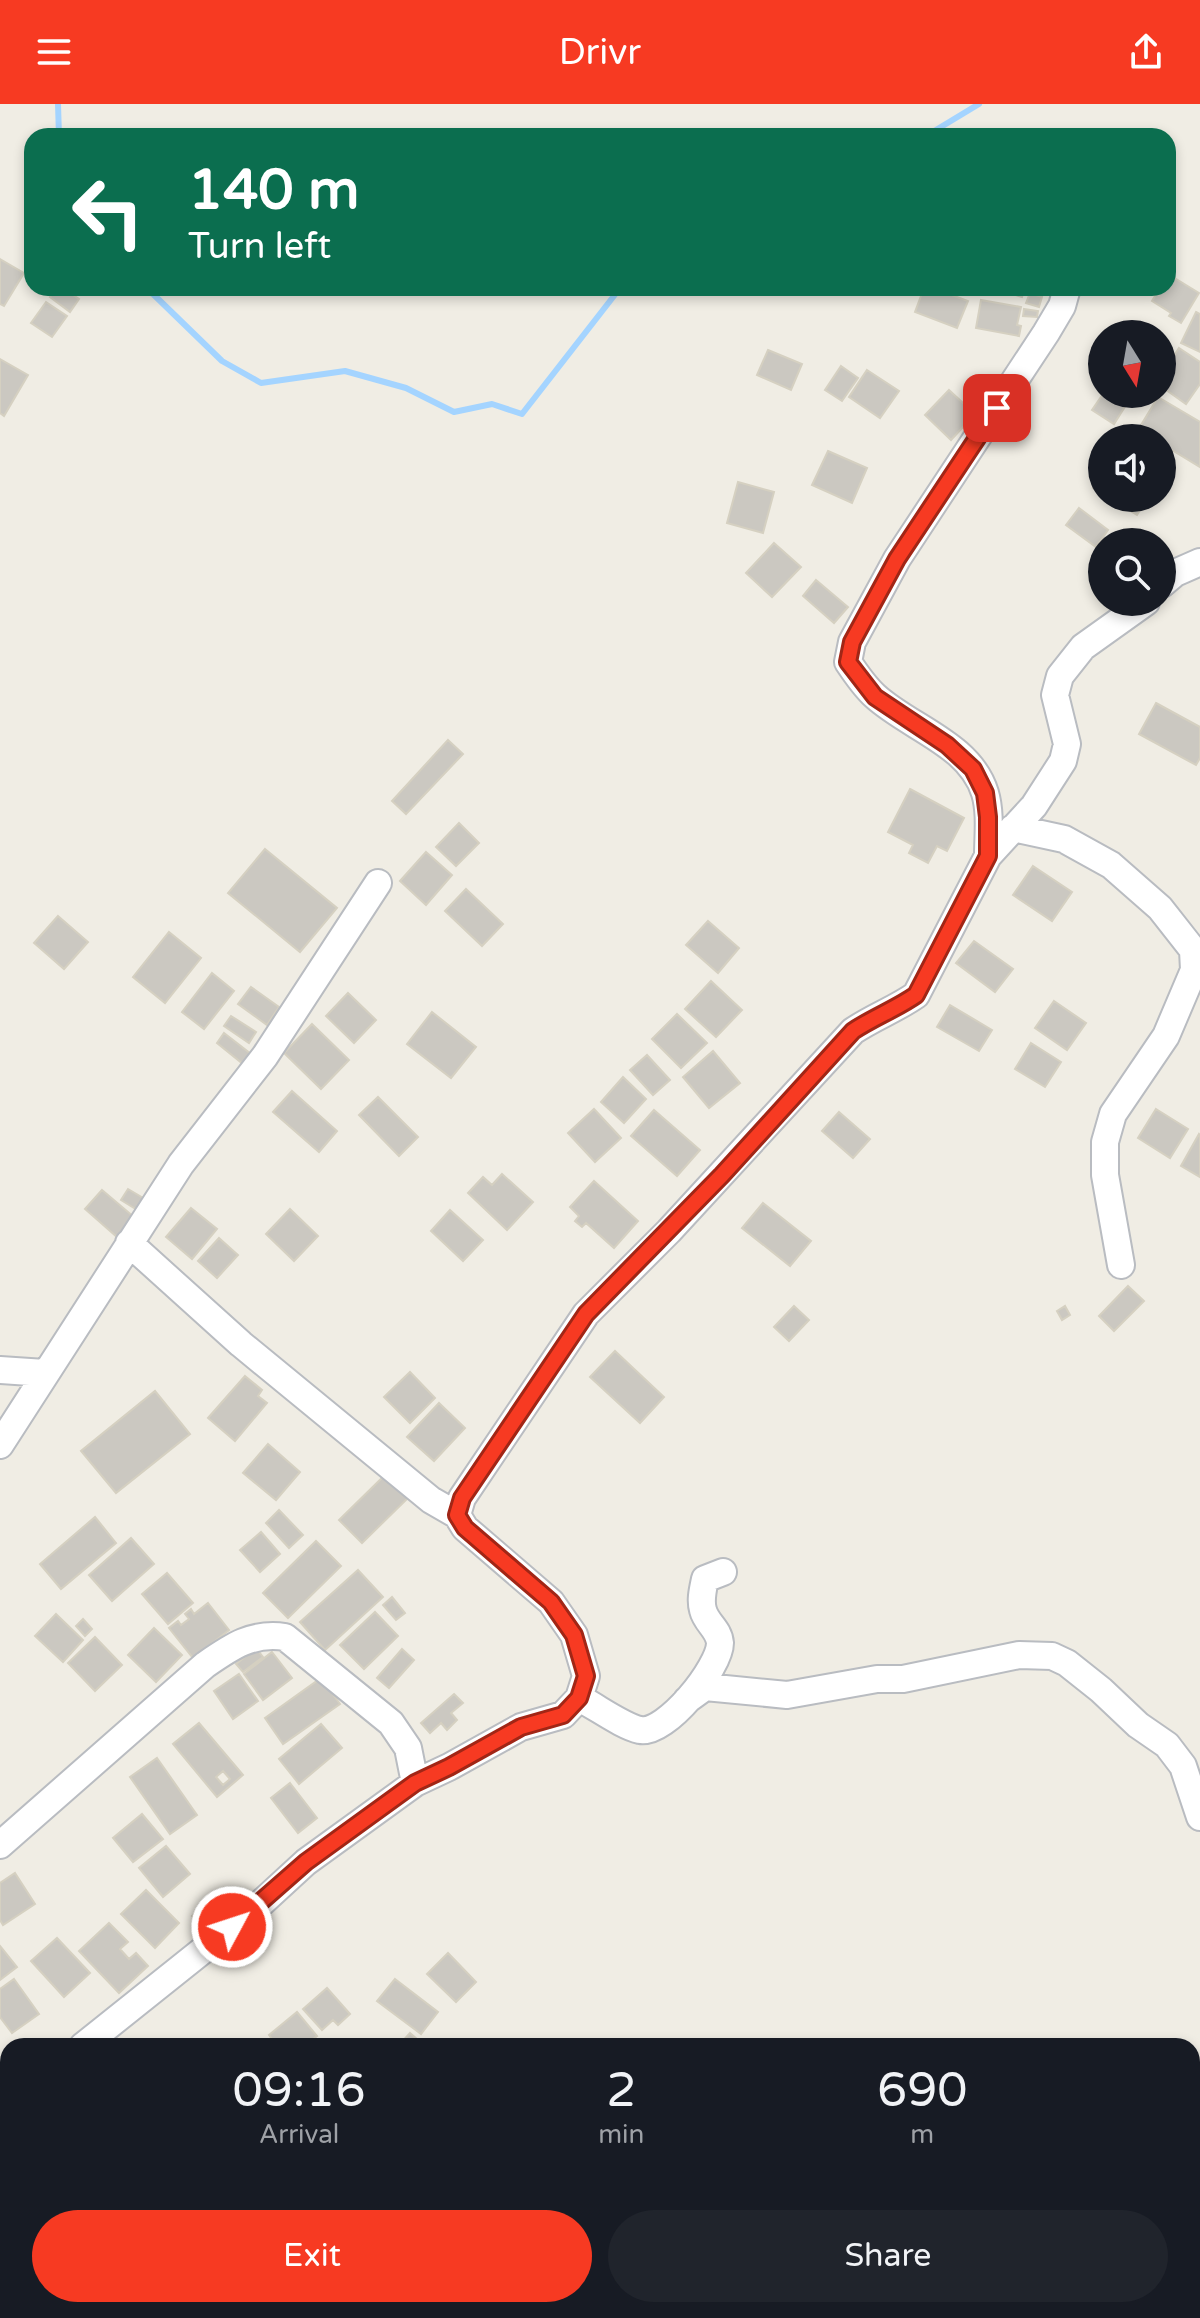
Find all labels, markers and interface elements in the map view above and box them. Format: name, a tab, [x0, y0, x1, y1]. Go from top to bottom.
icon: menu	[32, 30, 76, 74]
icon: share	[1124, 30, 1168, 74]
text: Drivr	[559, 31, 641, 74]
text: 140 m	[188, 157, 359, 224]
icon: left	[56, 160, 160, 264]
text: Turn left	[188, 225, 331, 268]
north arrow	[1088, 320, 1176, 408]
map controls	[1088, 320, 1176, 616]
pin	[963, 374, 1031, 442]
icon: arrive	[975, 386, 1019, 430]
button: sound	[1088, 424, 1176, 512]
button: search	[1088, 528, 1176, 616]
position arrow	[190, 1885, 274, 1969]
text: 09:16	[233, 2062, 366, 2120]
text: 2	[606, 2062, 636, 2120]
text: 690	[877, 2062, 967, 2120]
text: Arrival	[259, 2119, 339, 2150]
text: min	[598, 2119, 644, 2150]
text: m	[910, 2119, 934, 2150]
button: Exit	[32, 2210, 592, 2302]
button: Share	[608, 2210, 1168, 2302]

